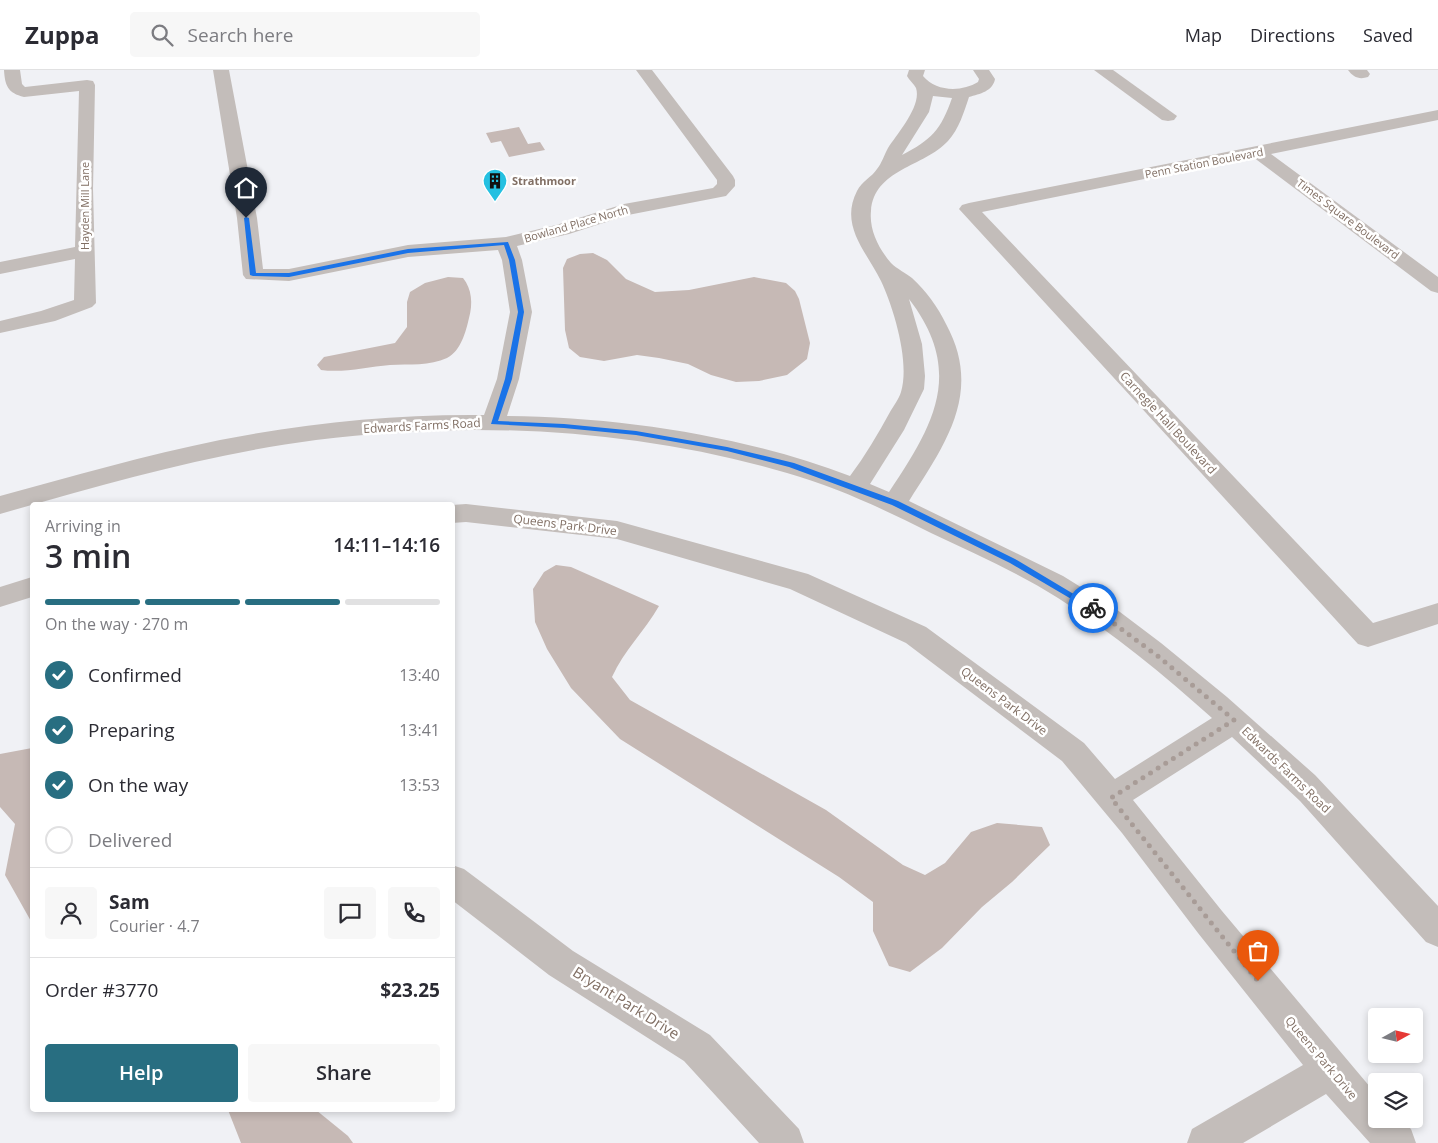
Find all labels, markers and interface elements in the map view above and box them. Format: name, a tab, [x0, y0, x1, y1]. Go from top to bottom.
search box	[130, 12, 480, 57]
text: Zuppa	[25, 18, 100, 51]
icon: search	[148, 21, 176, 49]
text: Search here	[188, 22, 293, 48]
text: Map	[1185, 23, 1222, 47]
text: Directions	[1250, 23, 1335, 47]
text: Saved	[1363, 23, 1413, 47]
street label: Penn Station Boulevard	[1143, 144, 1264, 181]
street label: Hayden Mill Lane	[77, 162, 92, 250]
pin	[225, 167, 267, 218]
building icon: Strathmoor	[482, 168, 508, 202]
place label: Strathmoor	[512, 173, 576, 188]
icon: home	[232, 174, 260, 202]
street label: Times Square Boulevard	[1294, 175, 1403, 262]
street label: Bowland Place North	[522, 202, 630, 246]
street label: Carnegie Hall Boulevard	[1116, 368, 1220, 478]
street label: Edwards Farms Road	[363, 414, 481, 437]
street label: Queens Park Drive	[512, 510, 618, 539]
text: Arriving in	[45, 515, 121, 537]
text: 14:11–14:16	[333, 532, 440, 558]
text: 3 min	[45, 534, 131, 577]
courier	[1068, 583, 1118, 633]
icon: bike	[1079, 594, 1107, 622]
text: On the way · 270 m	[45, 613, 188, 635]
icon: check	[45, 661, 73, 689]
text: Confirmed	[88, 662, 182, 688]
street label: Queens Park Drive	[958, 663, 1051, 739]
text: 13:40	[399, 664, 440, 686]
icon: check	[45, 716, 73, 744]
text: Preparing	[88, 717, 175, 743]
text: 13:41	[399, 719, 440, 741]
street label: Edwards Farms Road	[1238, 723, 1334, 817]
icon: check	[45, 771, 73, 799]
text: On the way	[88, 772, 188, 798]
text: 13:53	[399, 774, 440, 796]
text: Delivered	[88, 827, 172, 853]
button: person	[45, 887, 97, 939]
button: chat	[324, 887, 376, 939]
button: phone	[388, 887, 440, 939]
text: Sam	[109, 889, 150, 915]
text: Courier · 4.7	[109, 915, 200, 937]
pin	[1237, 930, 1279, 981]
icon: bag	[1244, 937, 1272, 965]
street label: Bryant Park Drive	[569, 961, 684, 1043]
text: Order #3770	[45, 977, 158, 1003]
text: $23.25	[380, 977, 440, 1003]
north arrow	[1368, 1008, 1422, 1062]
map controls	[1368, 1008, 1423, 1128]
street label: Queens Park Drive	[1281, 1012, 1361, 1103]
button: Help	[45, 1044, 238, 1102]
button: Share	[248, 1044, 440, 1102]
button: layers	[1368, 1073, 1423, 1128]

